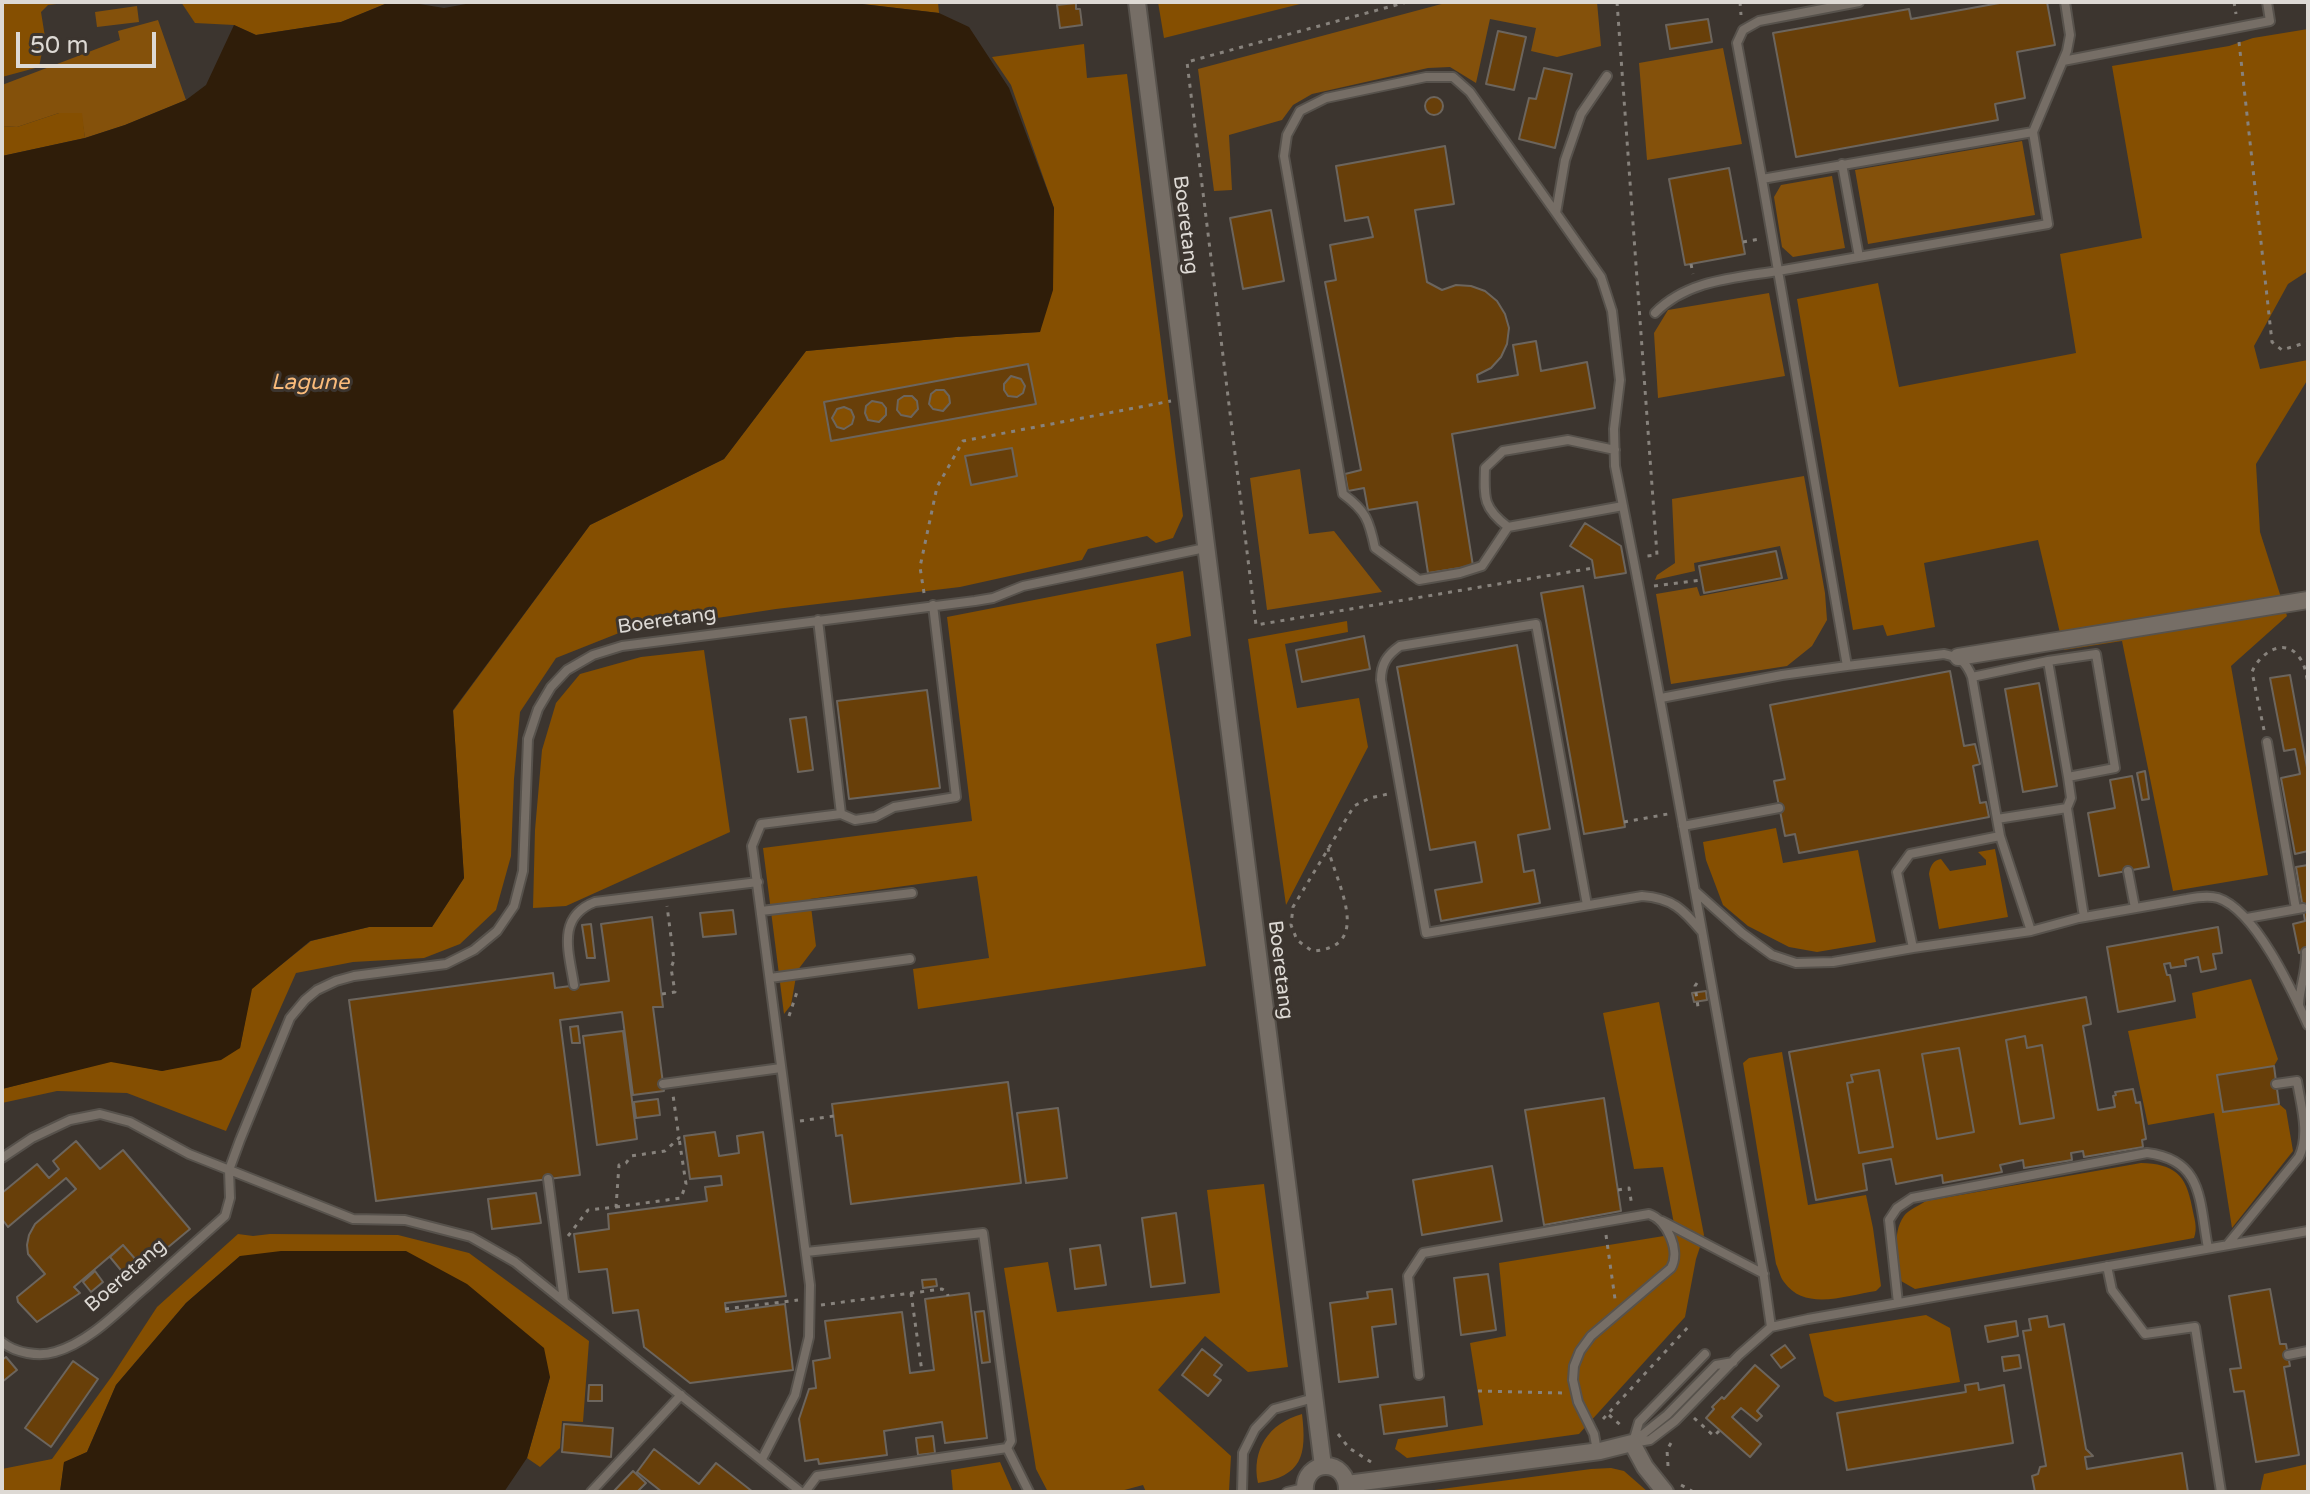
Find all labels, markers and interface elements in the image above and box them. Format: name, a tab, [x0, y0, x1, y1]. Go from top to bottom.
scale bar	[20, 16, 160, 66]
text: 50 m	[30, 31, 88, 60]
street label: Boeretang	[1167, 174, 1203, 276]
water label: Lagune	[271, 370, 349, 396]
street label: Boeretang	[616, 602, 718, 640]
street label: Boeretang	[1262, 919, 1298, 1021]
street label: Boeretang	[81, 1234, 171, 1318]

